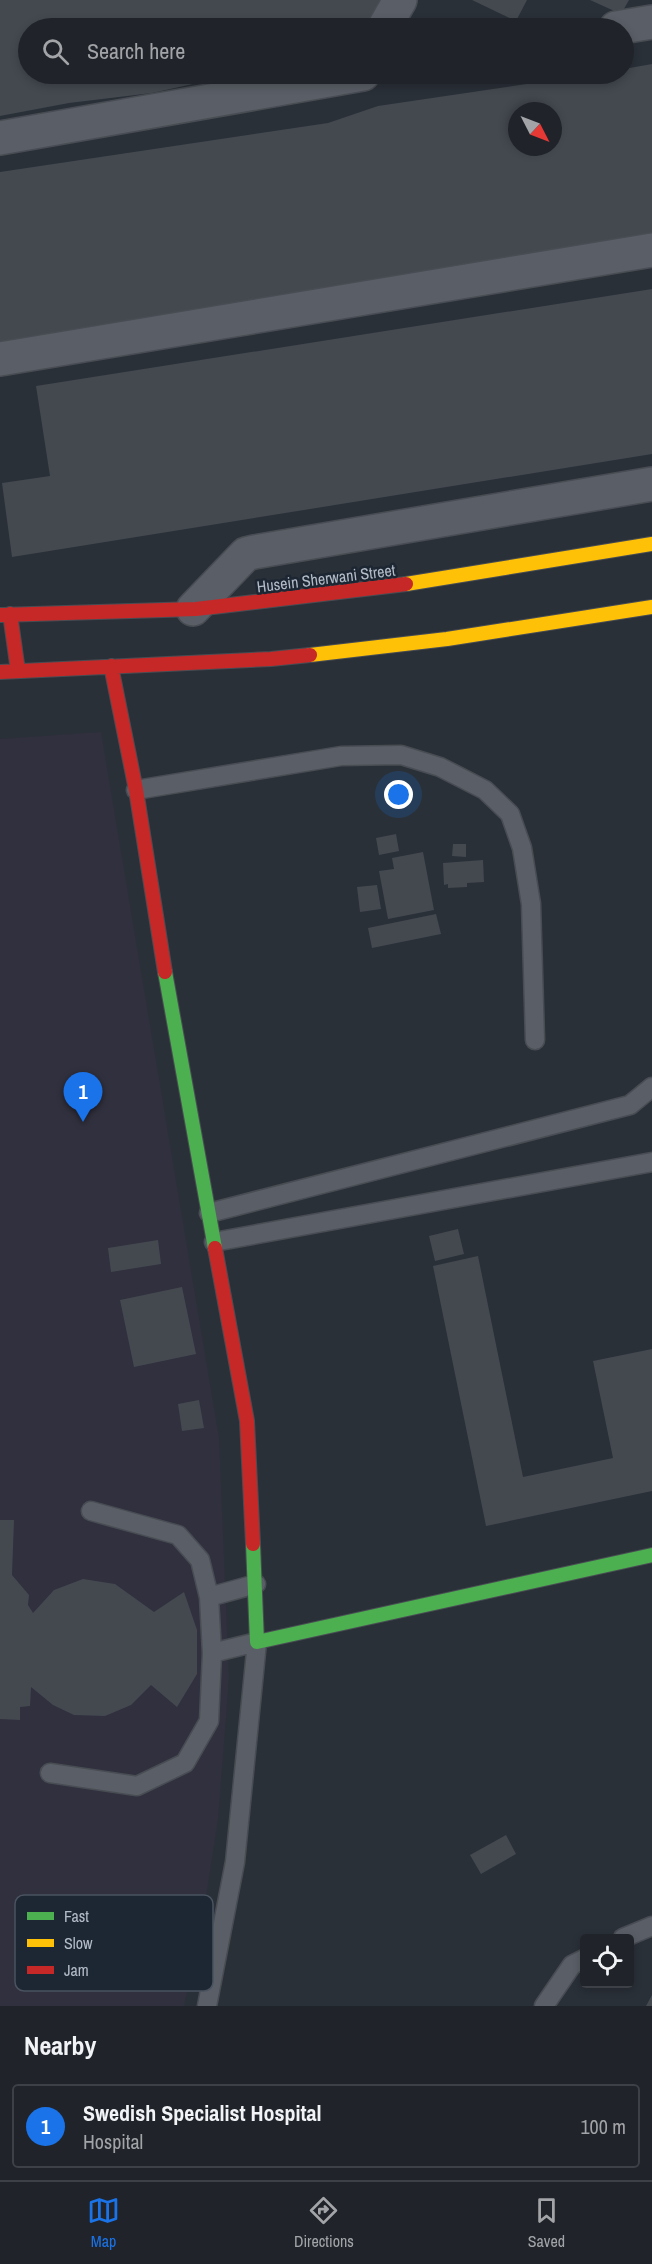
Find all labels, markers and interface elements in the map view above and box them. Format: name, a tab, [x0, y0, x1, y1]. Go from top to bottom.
search box	[18, 18, 634, 84]
icon: search	[39, 35, 72, 68]
text: Search here	[87, 36, 185, 66]
north arrow	[508, 102, 562, 156]
street label: Husein Sherwani Street	[256, 559, 397, 597]
your location	[384, 780, 413, 809]
pin: 1	[64, 1072, 103, 1122]
legend	[15, 1895, 213, 1991]
text: Fast	[64, 1905, 89, 1927]
text: Slow	[64, 1932, 93, 1954]
map controls	[580, 1934, 634, 1988]
button: locate	[580, 1934, 634, 1988]
text: Jam	[64, 1959, 89, 1981]
text: Nearby	[24, 2028, 96, 2063]
text: Swedish Specialist Hospital	[83, 2098, 322, 2128]
text: 1	[41, 2113, 50, 2140]
text: 100 m	[580, 2113, 626, 2140]
text: Hospital	[83, 2128, 143, 2155]
tab: Map	[87, 2194, 120, 2252]
tab: Directions	[294, 2194, 354, 2252]
tab: Saved	[528, 2194, 565, 2252]

